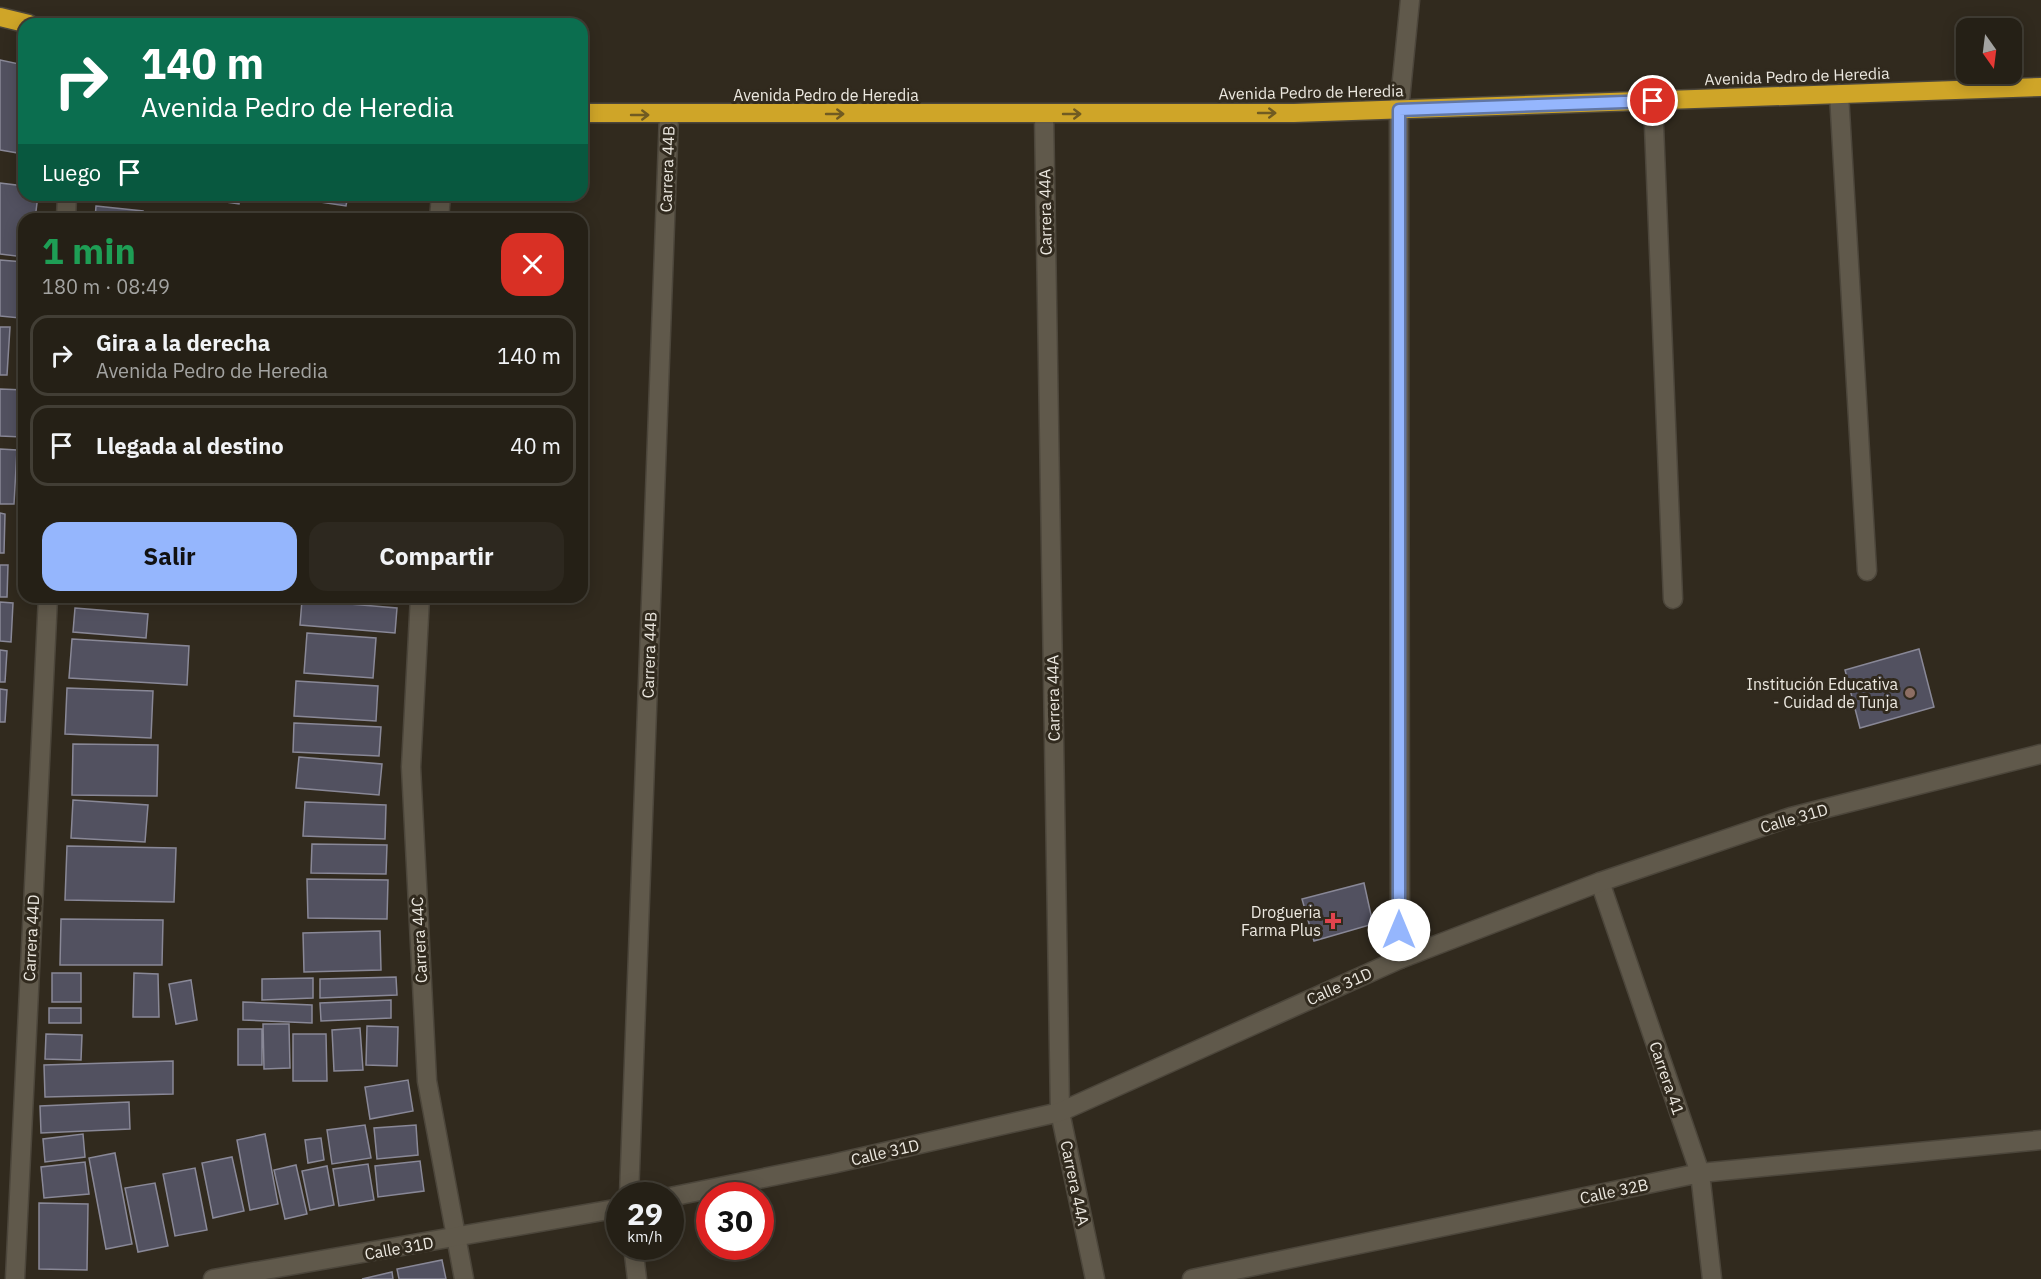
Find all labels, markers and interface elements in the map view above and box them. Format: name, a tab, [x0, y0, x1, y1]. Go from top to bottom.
north arrow	[1956, 18, 2022, 84]
map controls	[1956, 18, 2022, 84]
text: 140 m	[141, 36, 264, 91]
icon: right	[42, 42, 120, 120]
street label: Avenida Pedro de Heredia	[1704, 63, 1890, 89]
pin	[1627, 75, 1678, 126]
street label: Avenida Pedro de Heredia	[1218, 80, 1404, 104]
icon: arrive	[1636, 84, 1669, 117]
street label: Avenida Pedro de Heredia	[733, 85, 919, 105]
text: Avenida Pedro de Heredia	[141, 89, 454, 124]
one-way arrow	[1257, 107, 1277, 119]
one-way arrow	[825, 108, 845, 120]
one-way arrow	[1062, 108, 1082, 120]
one-way arrow	[630, 109, 650, 121]
street label: Carrera 44B	[655, 125, 679, 213]
icon: arrive	[113, 156, 146, 189]
text: Luego	[42, 158, 101, 187]
street label: Carrera 44A	[1034, 169, 1056, 255]
text: 1 min	[42, 227, 136, 274]
button: close	[501, 233, 564, 296]
text: 180 m · 08:49	[42, 273, 170, 300]
text: Gira a la derecha	[96, 328, 270, 357]
icon: right	[45, 339, 78, 372]
text: 140 m	[497, 341, 561, 370]
text: Avenida Pedro de Heredia	[96, 357, 328, 384]
icon: arrive	[45, 429, 78, 462]
text: Llegada al destino	[96, 431, 284, 460]
text: 40 m	[510, 431, 561, 460]
button: Salir	[42, 522, 297, 591]
button: Compartir	[309, 522, 564, 591]
street label: Carrera 44B	[637, 611, 661, 699]
street label: Carrera 44A	[1042, 655, 1064, 741]
place label: Institución Educativa - Cuidad de Tunja	[1747, 674, 1898, 712]
marker: Institución Educativa - Cuidad de Tunja	[1903, 686, 1917, 700]
street label: Calle 31D	[1758, 799, 1830, 837]
street label: Carrera 44D	[19, 894, 43, 982]
street label: Carrera 44C	[407, 896, 431, 984]
position arrow	[1367, 898, 1431, 962]
place label: Drogueria Farma Plus	[1241, 902, 1321, 940]
marker: Drogueria Farma Plus	[1326, 914, 1340, 928]
street label: Calle 31D	[1303, 963, 1375, 1009]
street label: Carrera 41	[1645, 1039, 1689, 1117]
street label: Calle 31D	[849, 1134, 921, 1170]
street label: Carrera 44A	[1056, 1139, 1094, 1227]
street label: Calle 32B	[1578, 1174, 1650, 1208]
speed limit sign: 30	[696, 1182, 774, 1260]
text: 29	[627, 1194, 663, 1233]
text: km/h	[627, 1227, 663, 1246]
street label: Calle 31D	[363, 1232, 435, 1264]

